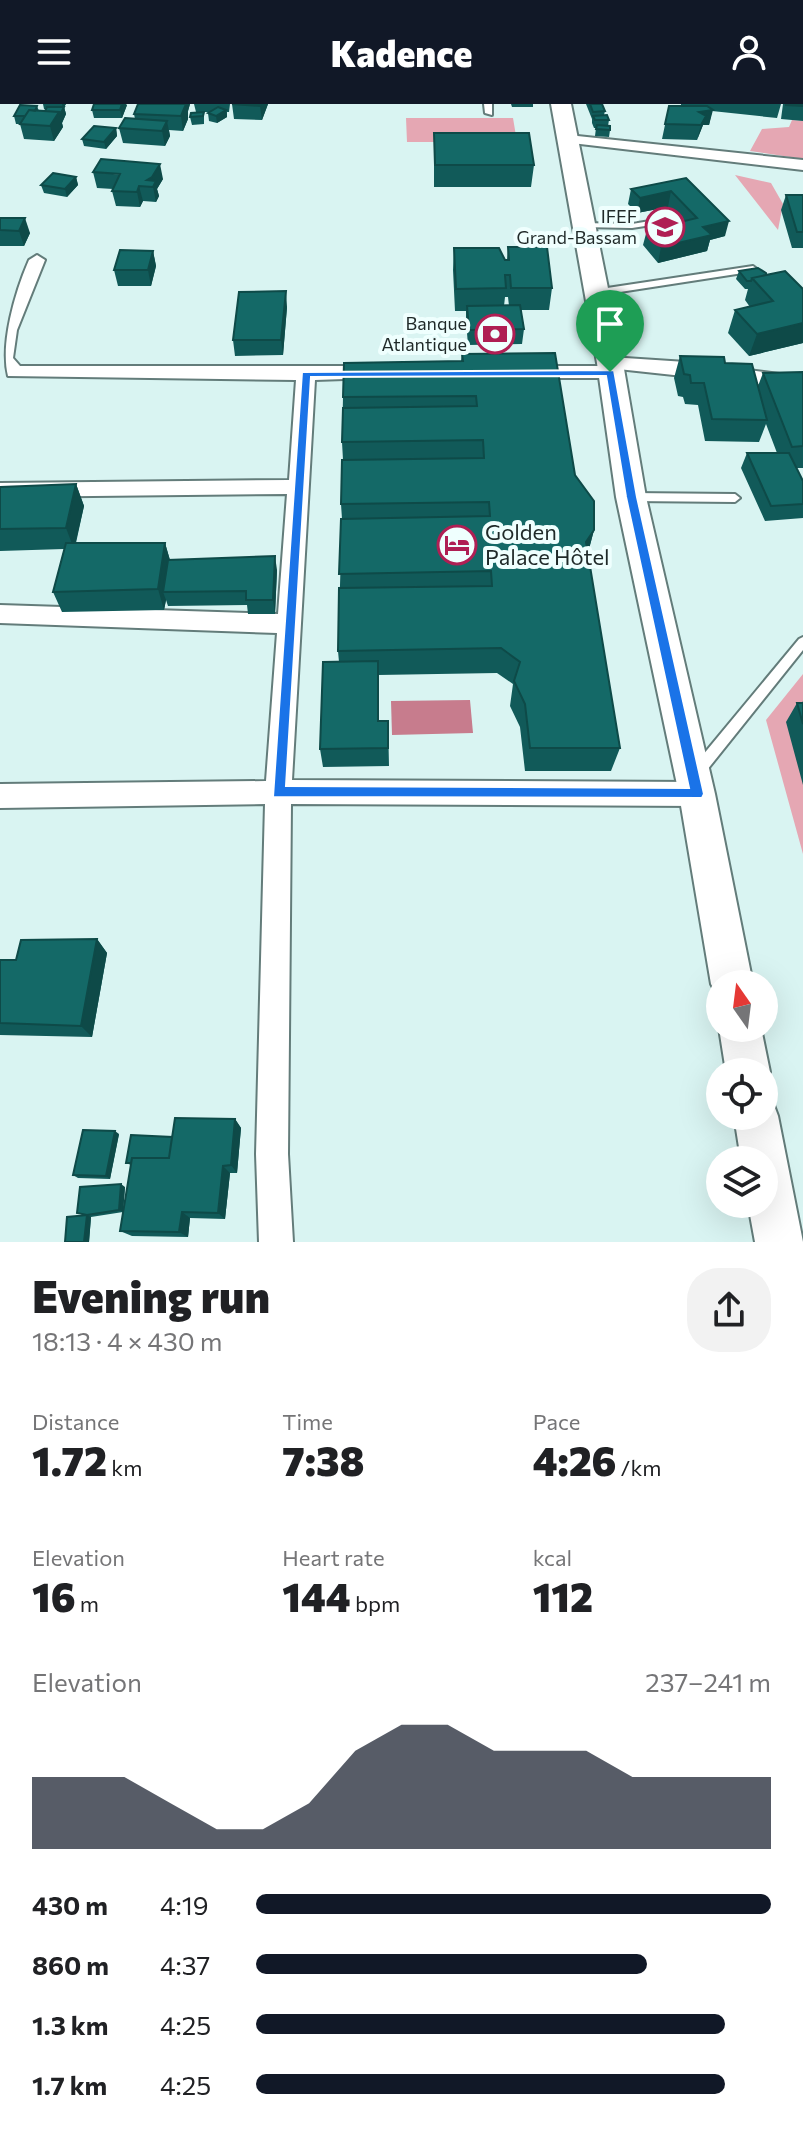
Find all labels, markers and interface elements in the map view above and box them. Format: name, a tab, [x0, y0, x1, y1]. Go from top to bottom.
icon: menu	[32, 30, 76, 74]
text: Kadence	[331, 30, 472, 74]
icon: person	[727, 30, 771, 74]
place label: IFEF Grand-Bassam	[517, 205, 637, 248]
school or university icon: IFEF Grand-Bassam	[644, 206, 686, 248]
pin	[576, 290, 644, 372]
icon: arrive	[588, 302, 632, 346]
place label: Banque Atlantique	[382, 312, 467, 355]
bank icon: Banque Atlantique	[474, 313, 516, 355]
place label: Golden Palace Hôtel	[485, 518, 610, 570]
hotel icon: Golden Palace Hôtel	[436, 524, 478, 566]
north arrow	[706, 970, 778, 1042]
map controls	[706, 970, 778, 1218]
button: locate	[706, 1058, 778, 1130]
button: layers	[706, 1146, 778, 1218]
text: Evening run	[32, 1268, 270, 1322]
button: share	[687, 1268, 771, 1352]
text: 18:13 · 4 × 430 m	[32, 1325, 222, 1356]
text: Distance	[32, 1408, 119, 1435]
text: Time	[282, 1408, 333, 1435]
text: Pace	[533, 1408, 580, 1435]
text: 1.72	[32, 1435, 107, 1484]
text: 7:38	[282, 1435, 365, 1484]
text: 4:26	[533, 1435, 616, 1484]
text: km	[107, 1454, 142, 1481]
text: /km	[616, 1454, 662, 1481]
text: Elevation	[32, 1544, 125, 1571]
text: Heart rate	[282, 1544, 385, 1571]
text: kcal	[533, 1544, 572, 1571]
text: 16	[32, 1571, 76, 1620]
text: 144	[282, 1571, 351, 1620]
text: 112	[533, 1571, 593, 1620]
text: m	[76, 1590, 99, 1617]
text: bpm	[351, 1590, 400, 1617]
text: Elevation	[32, 1666, 142, 1697]
text: 237–241 m	[645, 1666, 771, 1697]
text: 430 m	[32, 1889, 108, 1920]
text: 4:19	[160, 1889, 209, 1920]
text: 860 m	[32, 1949, 109, 1980]
text: 4:37	[160, 1949, 210, 1980]
text: 1.3 km	[32, 2009, 108, 2040]
text: 4:25	[160, 2009, 211, 2040]
text: 1.7 km	[32, 2069, 107, 2100]
text: 4:25	[160, 2069, 211, 2100]

